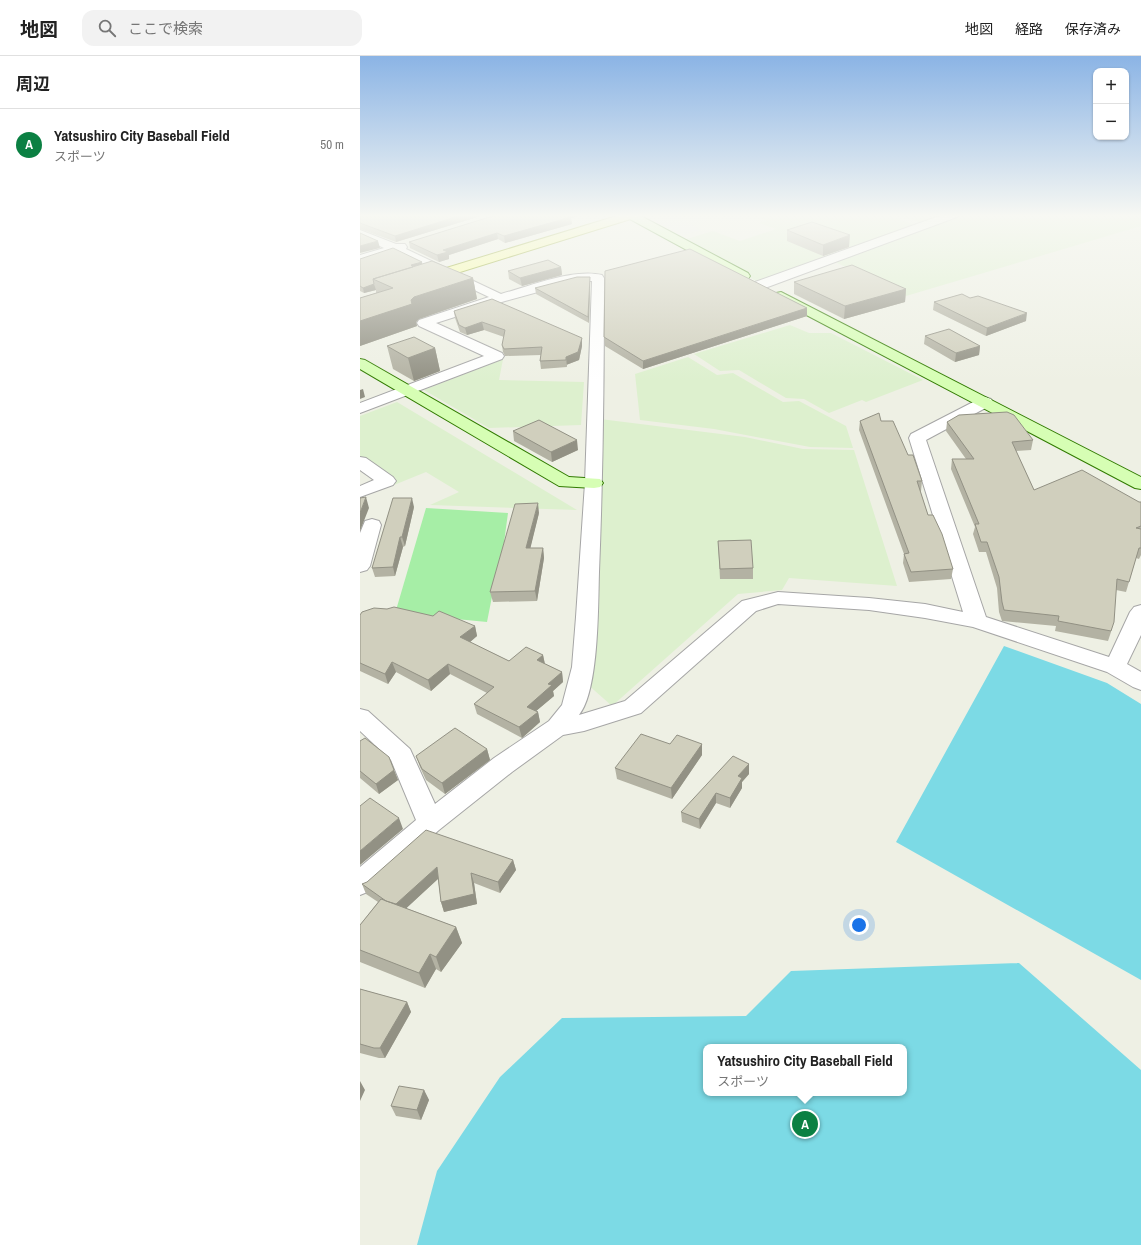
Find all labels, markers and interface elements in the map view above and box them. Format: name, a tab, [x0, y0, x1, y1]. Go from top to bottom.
search box	[82, 10, 362, 46]
text: 地図	[20, 16, 58, 42]
icon: search	[96, 17, 118, 39]
text: ここで検索	[128, 18, 203, 39]
text: 地図	[965, 20, 993, 38]
text: 経路	[1015, 20, 1043, 38]
text: 保存済み	[1065, 20, 1121, 38]
map controls	[1093, 68, 1129, 140]
button: +	[1093, 68, 1129, 104]
text: 周辺	[16, 72, 50, 95]
button: −	[1093, 104, 1129, 140]
text: Yatsushiro City Baseball Field	[54, 125, 230, 146]
text: A	[25, 136, 33, 153]
text: 50 m	[320, 136, 344, 153]
text: スポーツ	[54, 148, 106, 165]
your location	[849, 915, 869, 935]
popup	[703, 1044, 907, 1096]
text: Yatsushiro City Baseball Field	[717, 1050, 893, 1071]
text: スポーツ	[717, 1073, 769, 1090]
pin: A	[792, 1109, 818, 1139]

